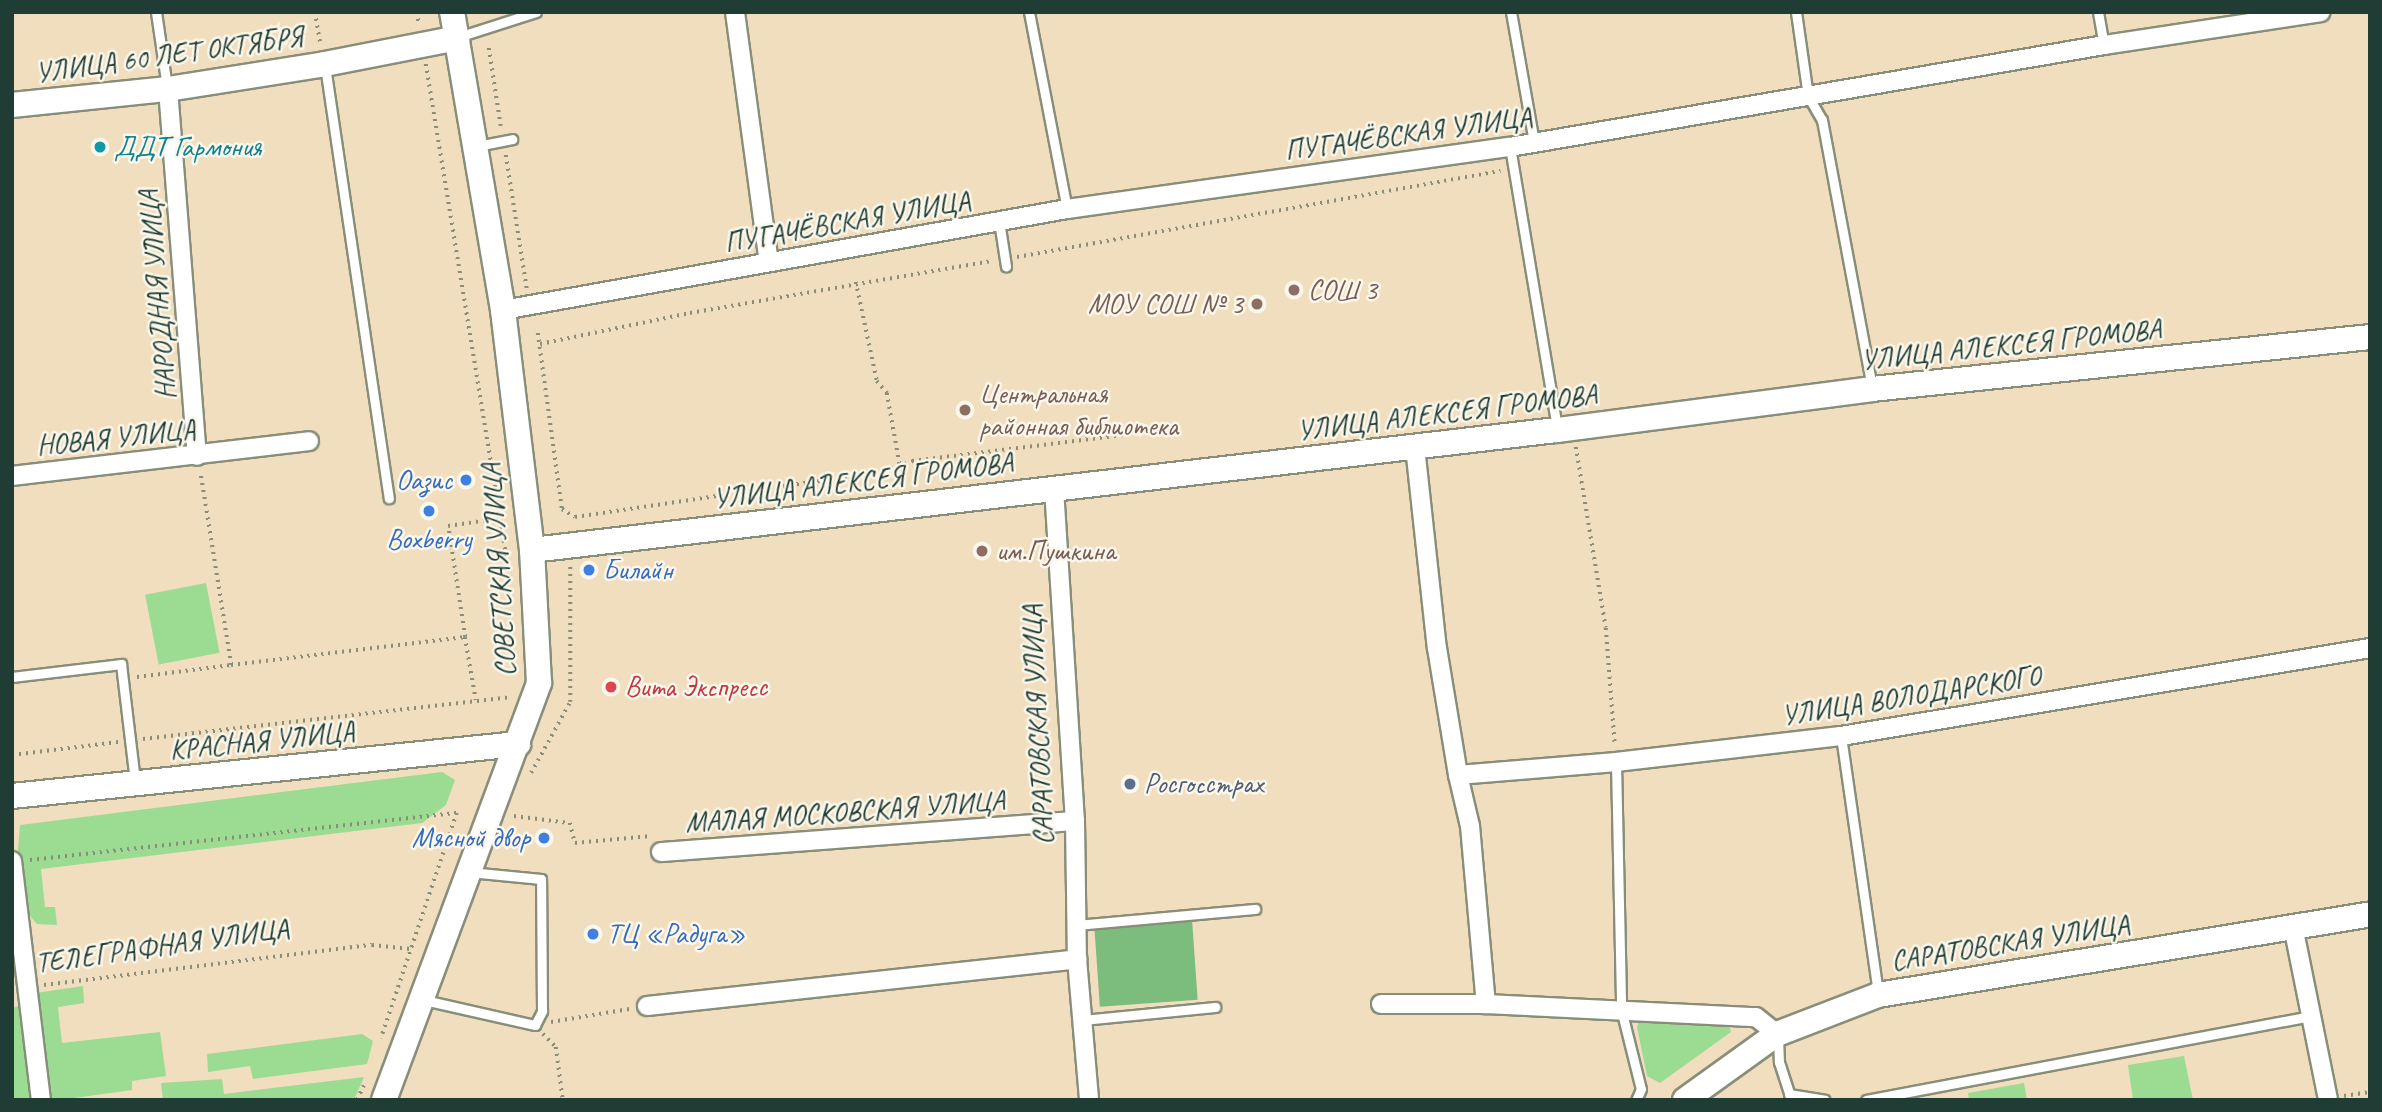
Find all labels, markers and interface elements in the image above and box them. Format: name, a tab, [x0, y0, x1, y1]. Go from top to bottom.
street label: УЛИЦА 60 ЛЕТ ОКТЯБРЯ	[33, 20, 305, 90]
street label: ПУГАЧЁВСКАЯ УЛИЦА	[1283, 100, 1533, 168]
place label: ДДТ Гармония	[114, 130, 262, 164]
marker: ДДТ Гармония	[92, 139, 108, 155]
street label: ПУГАЧЁВСКАЯ УЛИЦА	[723, 184, 971, 260]
street label: НАРОДНАЯ УЛИЦА	[132, 189, 184, 401]
place label: СОШ 3	[1308, 273, 1377, 307]
marker: СОШ 3	[1286, 282, 1302, 298]
place label: МОУ СОШ № 3	[1088, 287, 1243, 321]
marker: МОУ СОШ № 3	[1249, 296, 1265, 312]
street label: УЛИЦА АЛЕКСЕЯ ГРОМОВА	[1860, 313, 2162, 377]
place label: Центральная районная библиотека	[979, 377, 1176, 443]
street label: УЛИЦА АЛЕКСЕЯ ГРОМОВА	[1296, 378, 1598, 448]
marker: Центральная районная библиотека	[957, 402, 973, 418]
street label: НОВАЯ УЛИЦА	[35, 413, 197, 463]
street label: УЛИЦА АЛЕКСЕЯ ГРОМОВА	[712, 446, 1014, 516]
place label: Оазис	[396, 463, 452, 497]
street label: СОВЕТСКАЯ УЛИЦА	[475, 463, 523, 677]
marker: Оазис	[458, 472, 474, 488]
marker: Boxberry	[421, 503, 437, 519]
place label: Boxberry	[386, 522, 472, 556]
place label: им.Пушкина	[996, 534, 1115, 568]
marker: им.Пушкина	[974, 543, 990, 559]
place label: Билайн	[603, 553, 673, 587]
marker: Билайн	[581, 562, 597, 578]
street label: САРАТОВСКАЯ УЛИЦА	[1015, 605, 1061, 845]
street label: УЛИЦА ВОЛОДАРСКОГО	[1780, 659, 2042, 733]
place label: Вита Экспресс	[625, 670, 766, 704]
marker: Вита Экспресс	[603, 679, 619, 695]
street label: КРАСНАЯ УЛИЦА	[167, 715, 357, 767]
place label: Росгосстрах	[1144, 767, 1263, 801]
marker: Росгосстрах	[1122, 776, 1138, 792]
street label: МАЛАЯ МОСКОВСКАЯ УЛИЦА	[684, 784, 1006, 840]
place label: Мясной двор	[412, 821, 530, 855]
marker: Мясной двор	[536, 830, 552, 846]
street label: САРАТОВСКАЯ УЛИЦА	[1890, 908, 2130, 978]
street label: ТЕЛЕГРАФНАЯ УЛИЦА	[34, 912, 290, 980]
place label: ТЦ «Радуга»	[607, 917, 746, 951]
marker: ТЦ «Радуга»	[585, 926, 601, 942]

